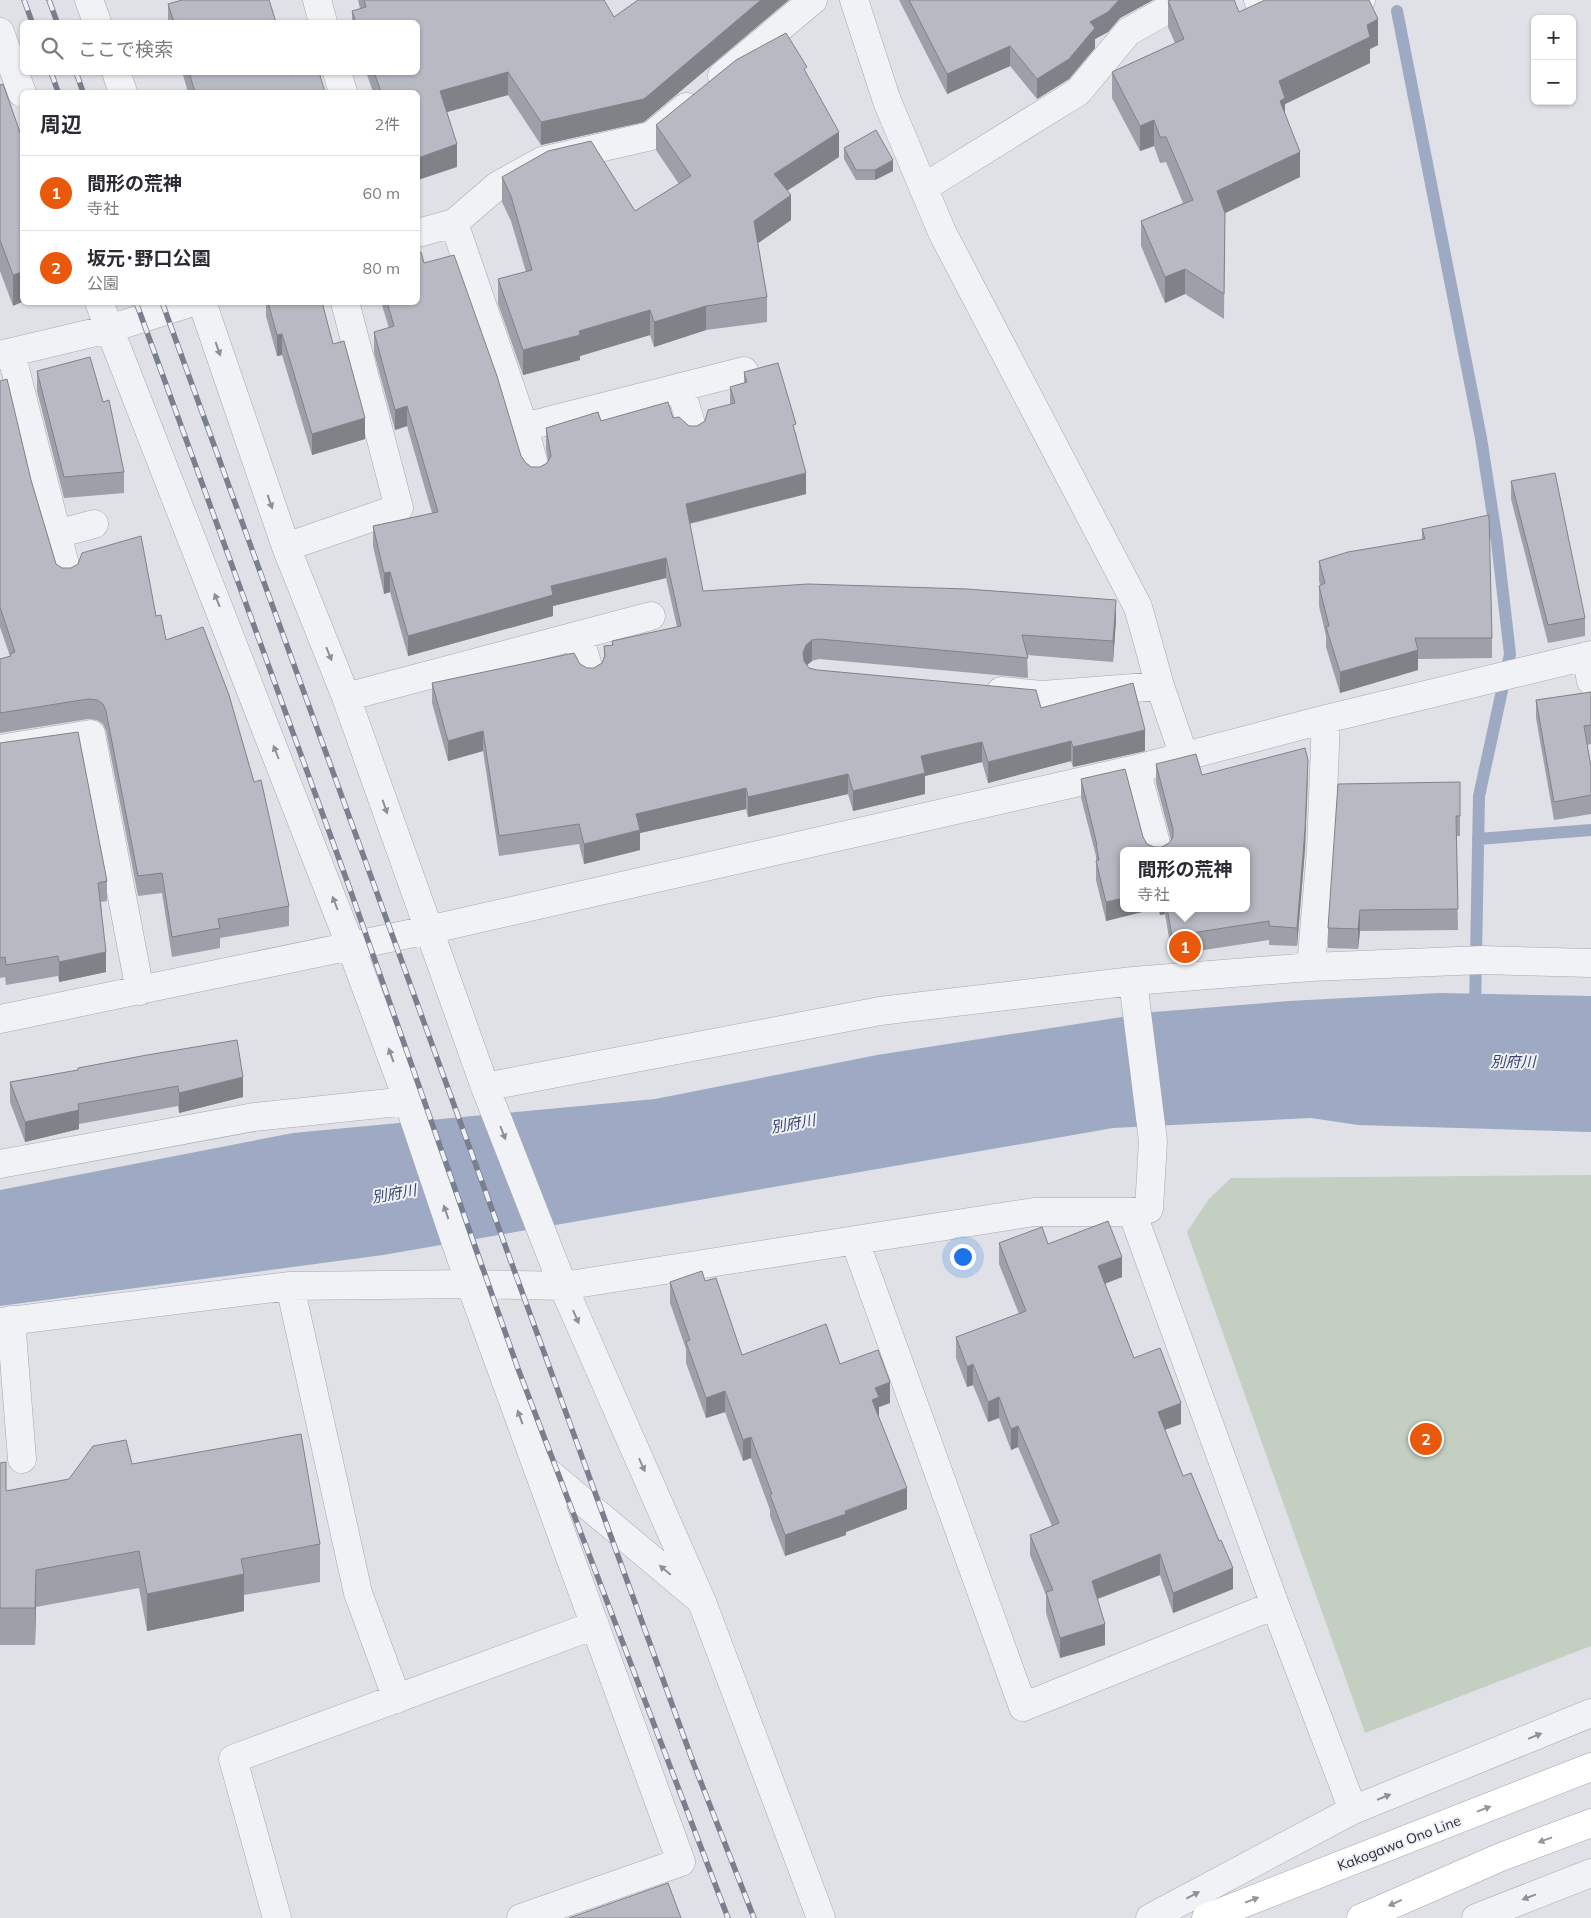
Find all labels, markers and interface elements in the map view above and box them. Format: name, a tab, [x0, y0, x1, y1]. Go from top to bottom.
map controls	[1531, 15, 1576, 105]
button: +	[1531, 15, 1576, 60]
search box	[20, 20, 420, 75]
icon: search	[38, 34, 66, 62]
text: ここで検索	[78, 37, 173, 61]
button: −	[1531, 60, 1576, 105]
text: 周辺	[40, 111, 82, 137]
text: 2件	[374, 114, 400, 134]
text: 間形の荒神	[87, 171, 182, 195]
text: 1	[51, 183, 61, 203]
text: 60 m	[363, 183, 400, 203]
text: 寺社	[87, 198, 119, 218]
text: 坂元･野口公園	[87, 246, 211, 270]
text: 2	[51, 258, 61, 278]
text: 80 m	[363, 258, 400, 278]
text: 公園	[87, 273, 119, 293]
one-way arrow	[215, 341, 222, 356]
one-way arrow	[267, 495, 275, 510]
one-way arrow	[213, 592, 221, 607]
one-way arrow	[325, 647, 333, 662]
one-way arrow	[272, 744, 279, 759]
one-way arrow	[382, 799, 389, 814]
popup	[1120, 847, 1250, 912]
text: 間形の荒神	[1137, 857, 1233, 881]
text: 寺社	[1137, 884, 1170, 904]
one-way arrow	[330, 896, 338, 910]
pin: 1	[1169, 928, 1201, 966]
one-way arrow	[387, 1048, 394, 1063]
water label: 別府川	[1490, 1052, 1537, 1071]
water label: 別府川	[769, 1110, 819, 1137]
one-way arrow	[500, 1125, 507, 1140]
water label: 別府川	[370, 1180, 420, 1207]
one-way arrow	[442, 1204, 450, 1219]
your location	[950, 1244, 976, 1270]
one-way arrow	[573, 1310, 581, 1324]
one-way arrow	[516, 1409, 523, 1424]
pin: 2	[1410, 1420, 1442, 1458]
one-way arrow	[638, 1458, 646, 1472]
one-way arrow	[658, 1565, 671, 1576]
one-way arrow	[1528, 1732, 1543, 1740]
one-way arrow	[1377, 1793, 1391, 1801]
one-way arrow	[1477, 1805, 1492, 1812]
street label: Kakogawa Ono Line	[1335, 1811, 1463, 1875]
one-way arrow	[1538, 1837, 1553, 1844]
one-way arrow	[1186, 1891, 1200, 1899]
one-way arrow	[1521, 1893, 1536, 1901]
one-way arrow	[1245, 1896, 1260, 1904]
one-way arrow	[1388, 1899, 1402, 1907]

